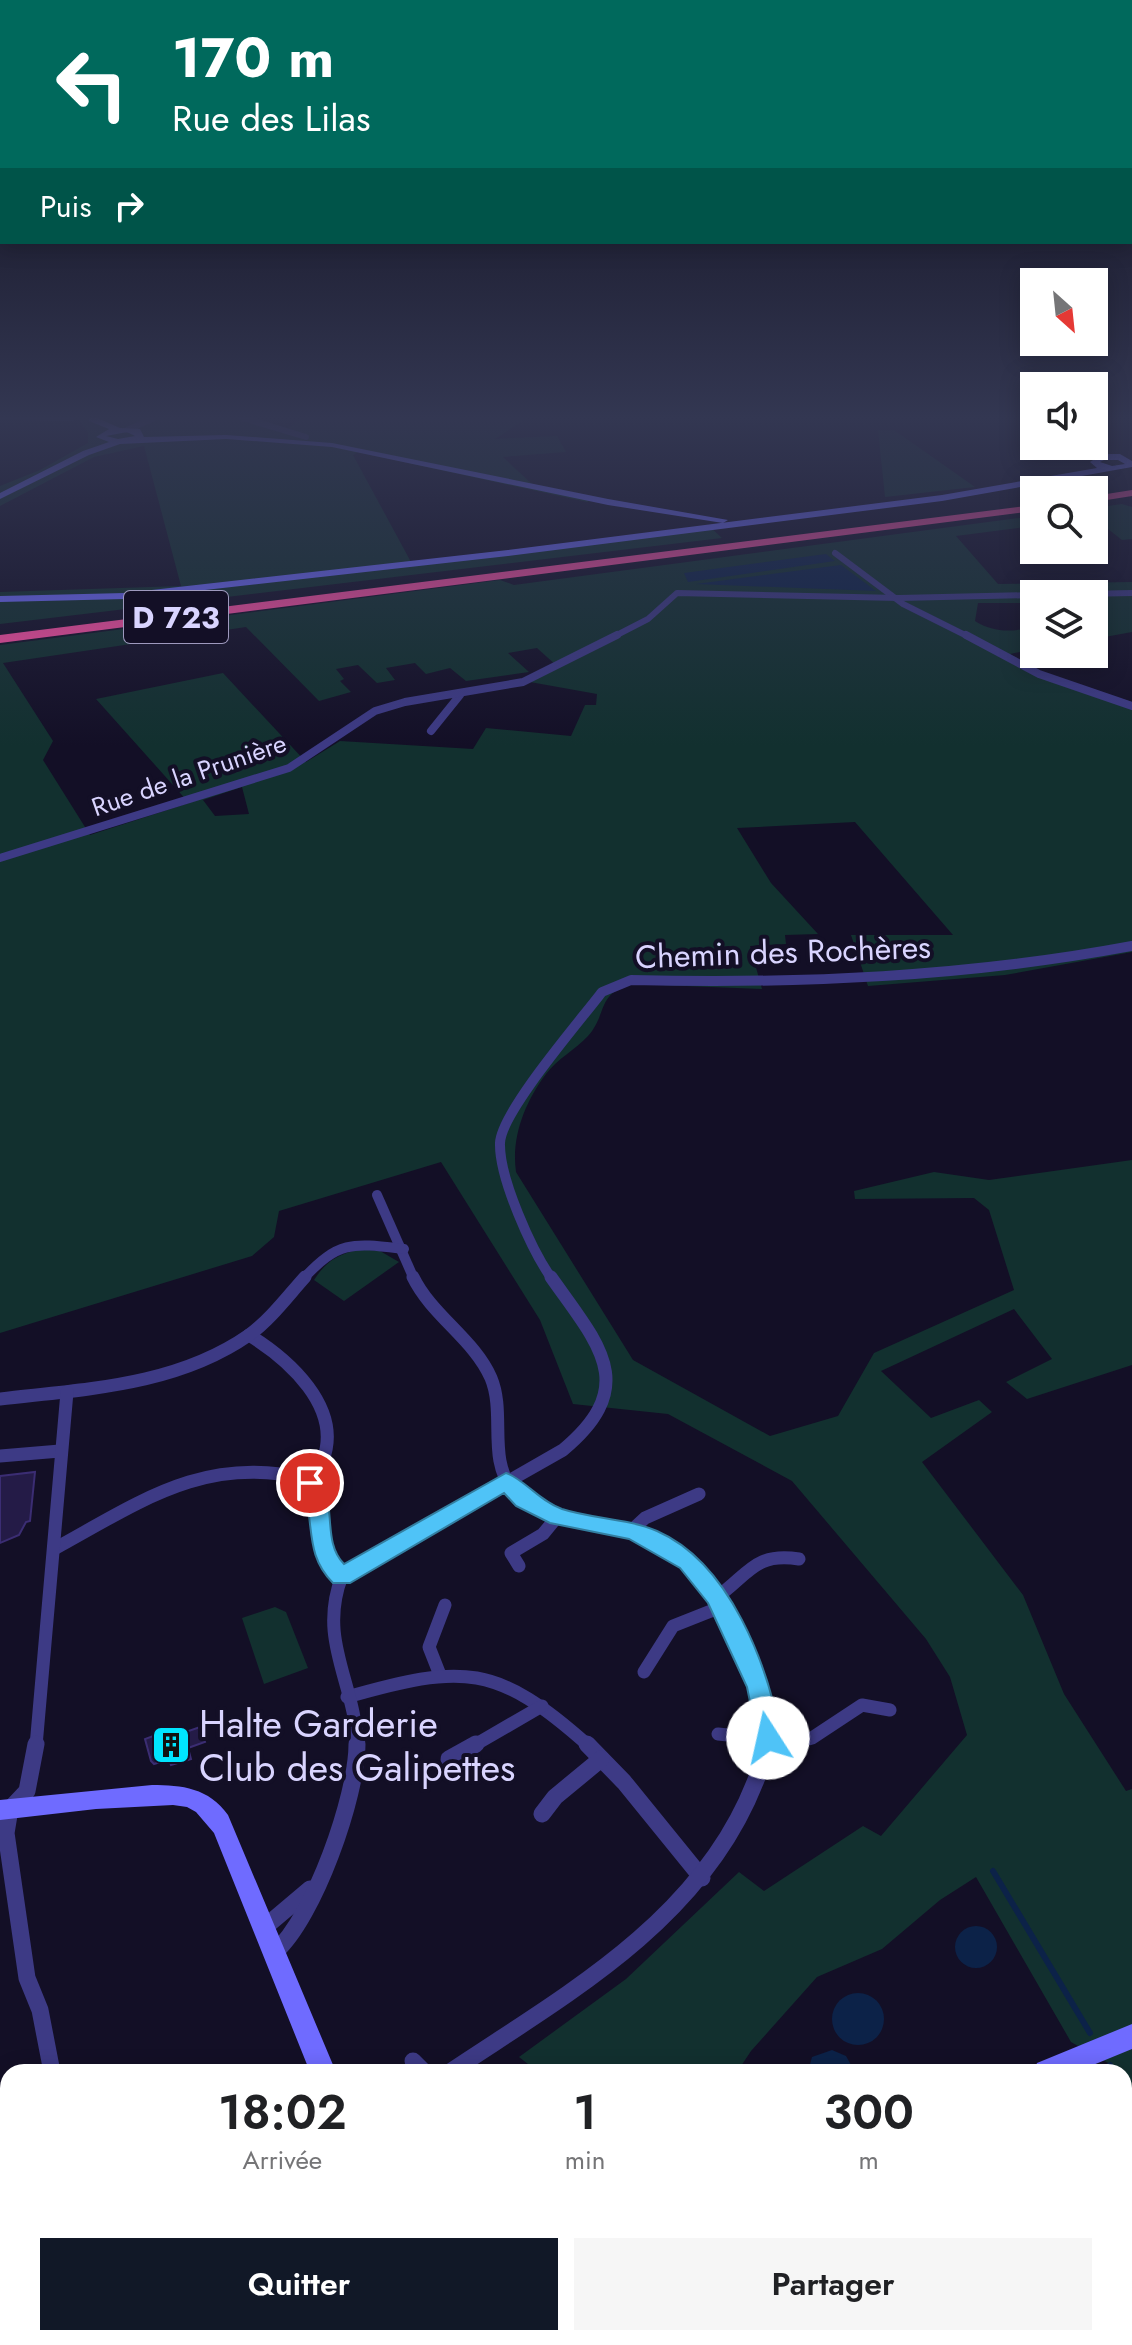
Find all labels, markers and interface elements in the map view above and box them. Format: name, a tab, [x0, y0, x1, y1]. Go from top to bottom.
text: 170 m	[172, 17, 334, 98]
icon: left	[40, 32, 144, 136]
text: Rue des Lilas	[172, 92, 370, 144]
icon: right	[107, 184, 151, 228]
text: Puis	[40, 185, 91, 228]
north arrow	[1020, 268, 1108, 356]
map controls	[1020, 268, 1108, 668]
button: sound	[1020, 372, 1108, 460]
button: search	[1020, 476, 1108, 564]
button: layers	[1020, 580, 1108, 668]
road number: D 723	[124, 591, 228, 643]
street label: Rue de la Prunière	[87, 724, 291, 826]
street label: Chemin des Rochères	[634, 924, 932, 980]
pin	[276, 1449, 344, 1517]
icon: arrive	[288, 1461, 332, 1505]
place label: Halte Garderie Club des Galipettes	[199, 1696, 515, 1795]
position arrow	[726, 1696, 810, 1780]
building icon: Halte Garderie Club des Galipettes	[150, 1724, 192, 1766]
text: 18:02	[218, 2078, 347, 2147]
text: 1	[573, 2078, 597, 2147]
text: 300	[824, 2078, 914, 2147]
text: Arrivée	[243, 2141, 322, 2179]
text: min	[565, 2141, 605, 2179]
text: m	[859, 2141, 879, 2179]
button: Quitter	[40, 2238, 558, 2330]
button: Partager	[574, 2238, 1092, 2330]

